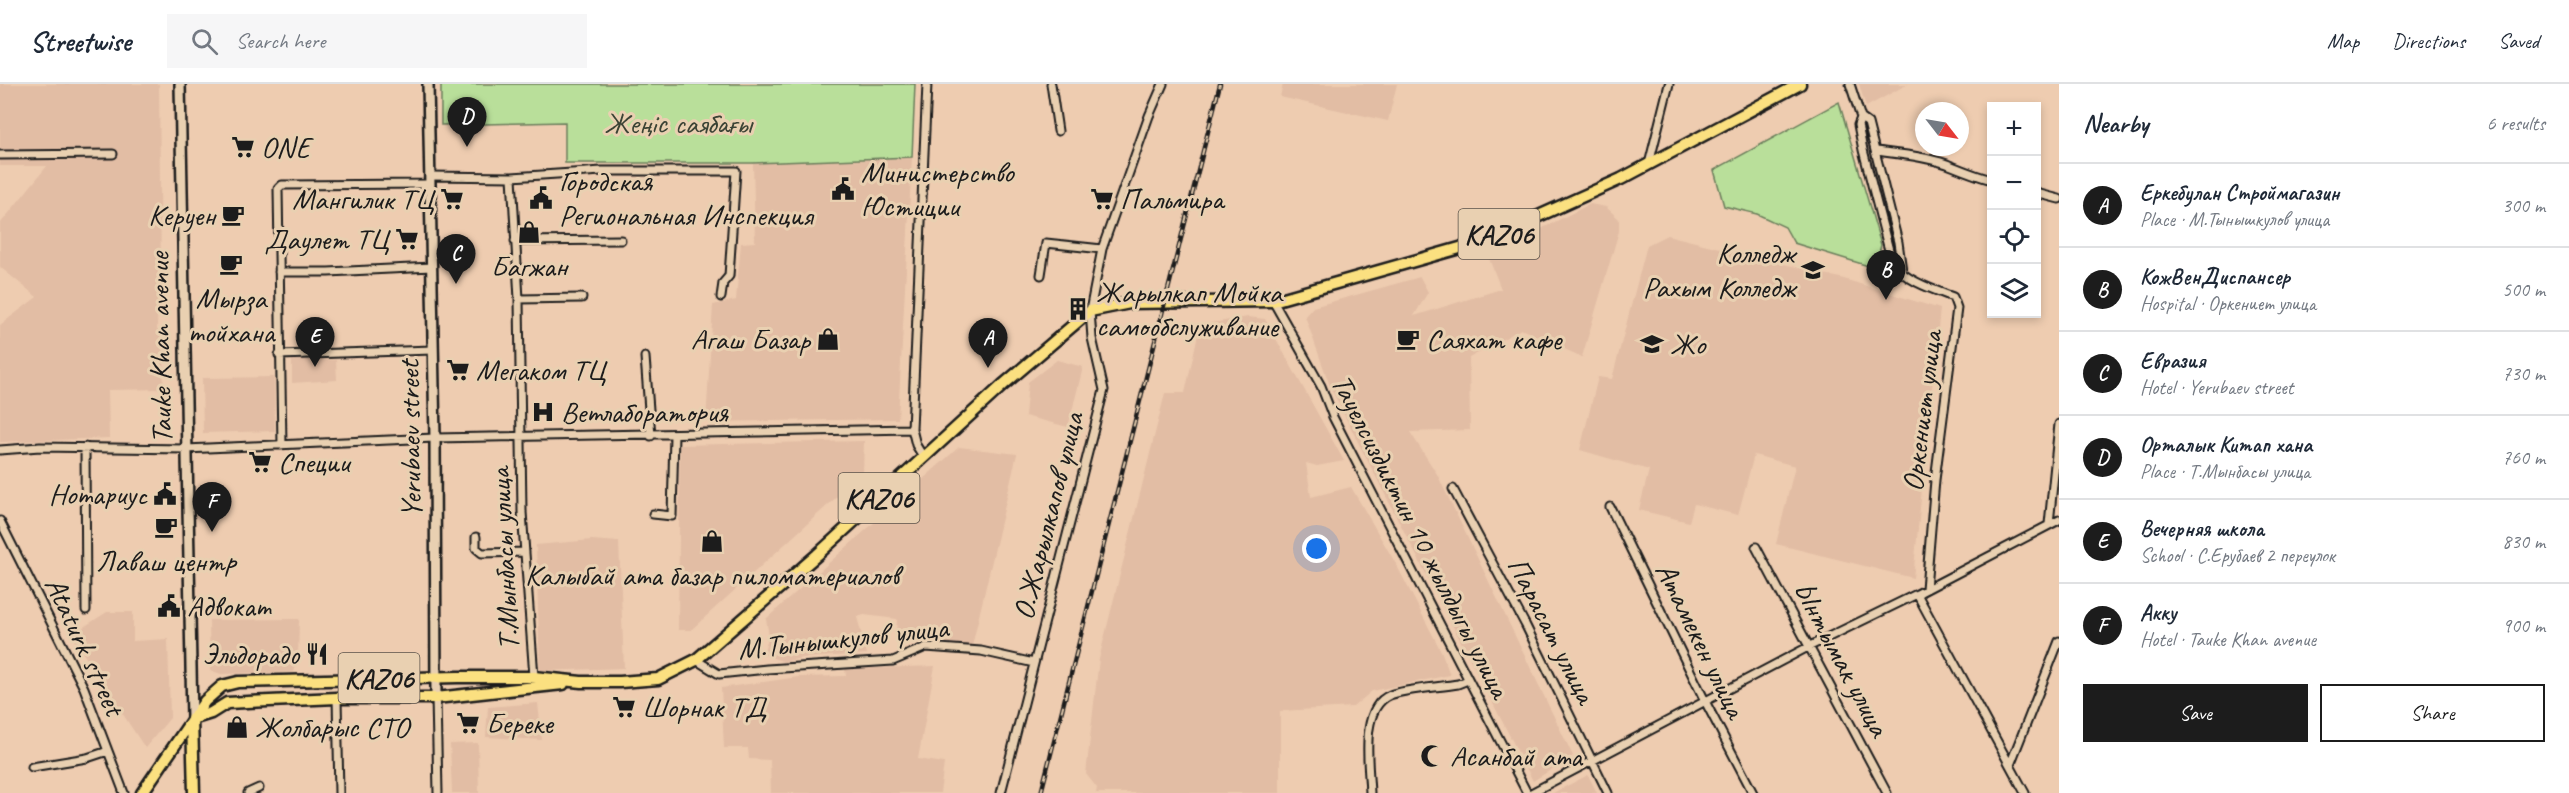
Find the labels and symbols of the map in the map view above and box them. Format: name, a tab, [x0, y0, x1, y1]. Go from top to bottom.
pin: D	[448, 98, 486, 147]
north arrow	[1915, 102, 1969, 156]
park label: Жеңіс саябағы	[604, 104, 754, 142]
place label: ONE	[261, 128, 314, 166]
supermarket icon: ONE	[230, 134, 256, 160]
place label: Министерство Юстиции	[861, 153, 1015, 225]
place label: Городская Региональная Инспекция	[559, 162, 815, 234]
public building icon: Министерство Юстиции	[830, 176, 856, 202]
place label: Мангилик ТЦ	[292, 180, 436, 218]
place label: Пальмира	[1120, 180, 1226, 218]
public building icon: Городская Региональная Инспекция	[528, 185, 554, 211]
supermarket icon: Мангилик ТЦ	[439, 186, 465, 212]
supermarket icon: Пальмира	[1089, 186, 1115, 212]
place label: Керуен	[148, 196, 217, 234]
cafe icon: Керуен	[220, 202, 246, 228]
road number: KАZ06	[1458, 209, 1540, 259]
shop icon: Багжан	[516, 219, 542, 245]
place label: Даулет ТЦ	[265, 220, 391, 258]
supermarket icon: Даулет ТЦ	[394, 226, 420, 252]
pin: C	[436, 234, 476, 284]
place label: Колледж Рахым Колледж	[1643, 234, 1798, 306]
place label: Багжан	[491, 247, 570, 285]
street label: Tauke Khan avenue	[139, 250, 181, 444]
pin: B	[1866, 250, 1906, 300]
cafe icon: Мырза тойхана	[218, 251, 244, 277]
school or university icon: Колледж Рахым Колледж	[1800, 257, 1826, 283]
place label: Жарылкап Мойка самообслуживание	[1096, 273, 1284, 345]
place label: Мырза тойхана	[188, 279, 276, 351]
building icon: Жарылкап Мойка самообслуживание	[1065, 296, 1091, 322]
pin: E	[296, 318, 334, 367]
pin: A	[968, 318, 1008, 368]
place label: Агаш Базар	[691, 320, 812, 358]
place label: Саяхат кафе	[1426, 320, 1563, 358]
place label: Жо	[1670, 325, 1707, 363]
shop icon: Агаш Базар	[815, 326, 841, 352]
cafe icon: Саяхат кафе	[1395, 326, 1421, 352]
street label: Оркениет улица	[1893, 326, 1951, 494]
school or university icon: Жо	[1639, 331, 1665, 357]
place label: Мегаком ТЦ	[476, 351, 608, 389]
street label: Yerubaev street	[390, 357, 430, 518]
supermarket icon: Мегаком ТЦ	[445, 357, 471, 383]
street label: Тауелсиздиктин 10 жылдыгы улица	[1323, 368, 1520, 707]
place label: Ветлаборатория	[561, 393, 729, 431]
hospital icon: Ветлаборатория	[530, 399, 556, 425]
street label: О.Жарылкапов улица	[1004, 407, 1093, 623]
place label: Специи	[278, 443, 352, 481]
supermarket icon: Специи	[247, 449, 273, 475]
street label: Т.Мынбасы улица	[480, 464, 528, 651]
road number: KАZ06	[838, 473, 920, 523]
place label: Нотариус	[49, 475, 148, 513]
public building icon: Нотариус	[152, 481, 178, 507]
pin: F	[192, 482, 232, 532]
cafe icon: Лаваш центр	[153, 514, 179, 540]
shop icon: Калыбай ата базар пиломатериалов	[699, 528, 725, 554]
your location	[1302, 534, 1331, 563]
place label: Лаваш центр	[96, 542, 237, 580]
street label: Парасат улица	[1499, 550, 1606, 712]
place label: Калыбай ата базар пиломатериалов	[525, 556, 904, 594]
street label: Атамекен улица	[1647, 556, 1756, 726]
street label: Ataturk street	[36, 571, 135, 724]
street label: Ынтымак улица	[1785, 575, 1899, 744]
place label: Адвокат	[187, 587, 273, 625]
public building icon: Адвокат	[156, 593, 182, 619]
street label: М.Тынышкулов улица	[736, 608, 952, 668]
place label: Эльдорадо	[202, 635, 300, 673]
restaurant icon: Эльдорадо	[304, 641, 330, 667]
road number: KАZ06	[338, 653, 419, 703]
place label: Шорнак ТД	[642, 688, 767, 726]
supermarket icon: Шорнак ТД	[611, 694, 637, 720]
place label: Береке	[486, 704, 555, 742]
place label: Жолбарыс СТО	[255, 708, 412, 746]
supermarket icon: Береке	[455, 710, 481, 736]
shop icon: Жолбарыс СТО	[224, 714, 250, 740]
place label: Асанбай ата	[1450, 737, 1584, 775]
mosque icon: Асанбай ата	[1419, 743, 1445, 769]

